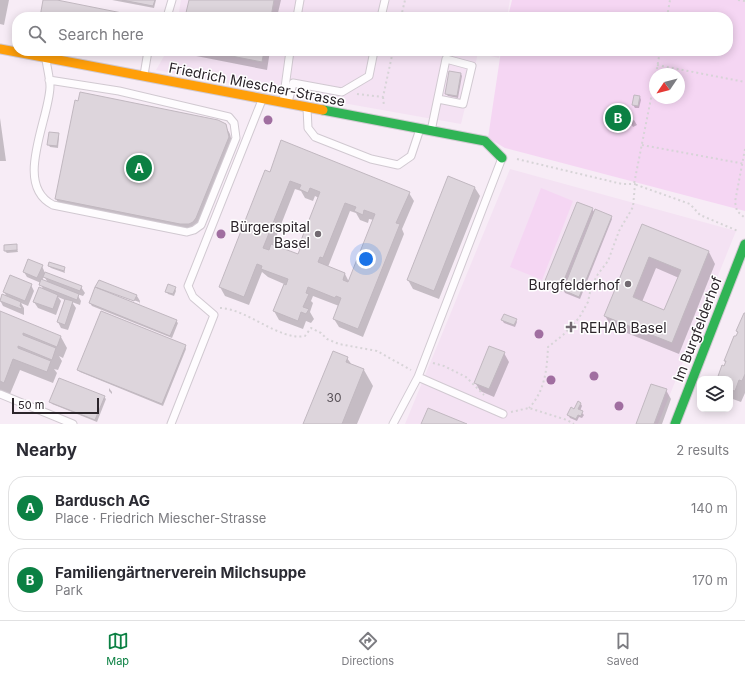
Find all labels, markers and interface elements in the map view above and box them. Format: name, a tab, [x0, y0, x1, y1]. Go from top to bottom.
search box	[12, 12, 733, 56]
icon: search	[26, 23, 48, 45]
text: Search here	[58, 25, 144, 44]
street label: Friedrich Miescher-Strasse	[167, 59, 347, 109]
north arrow	[649, 68, 685, 104]
pin: B	[605, 103, 631, 133]
pin: A	[126, 153, 152, 183]
place label: Bürgerspital Basel	[230, 218, 310, 251]
marker: Bürgerspital Basel	[313, 229, 323, 239]
your location	[356, 249, 376, 269]
street label: Im Burgfelderhof	[669, 274, 725, 384]
place label: Burgfelderhof	[529, 276, 620, 293]
marker: Burgfelderhof	[623, 279, 633, 289]
place label: REHAB Basel	[580, 319, 667, 336]
marker: REHAB Basel	[565, 321, 577, 333]
map controls	[697, 376, 733, 412]
button: layers	[697, 376, 733, 412]
house number: 30	[327, 390, 341, 405]
scale bar	[12, 396, 99, 415]
text: 50 m	[18, 398, 44, 412]
text: Nearby	[16, 440, 77, 460]
text: 2 results	[676, 442, 729, 458]
text: Bardusch AG	[55, 491, 150, 510]
text: A	[25, 500, 35, 516]
text: 140 m	[691, 500, 728, 516]
text: Place · Friedrich Miescher-Strasse	[55, 510, 266, 526]
text: Familiengärtnerverein Milchsuppe	[55, 563, 306, 582]
text: B	[26, 572, 34, 588]
text: 170 m	[692, 572, 728, 588]
text: Park	[55, 582, 83, 598]
tab: Map	[106, 630, 129, 668]
tab: Directions	[342, 630, 394, 668]
tab: Saved	[607, 630, 639, 668]

